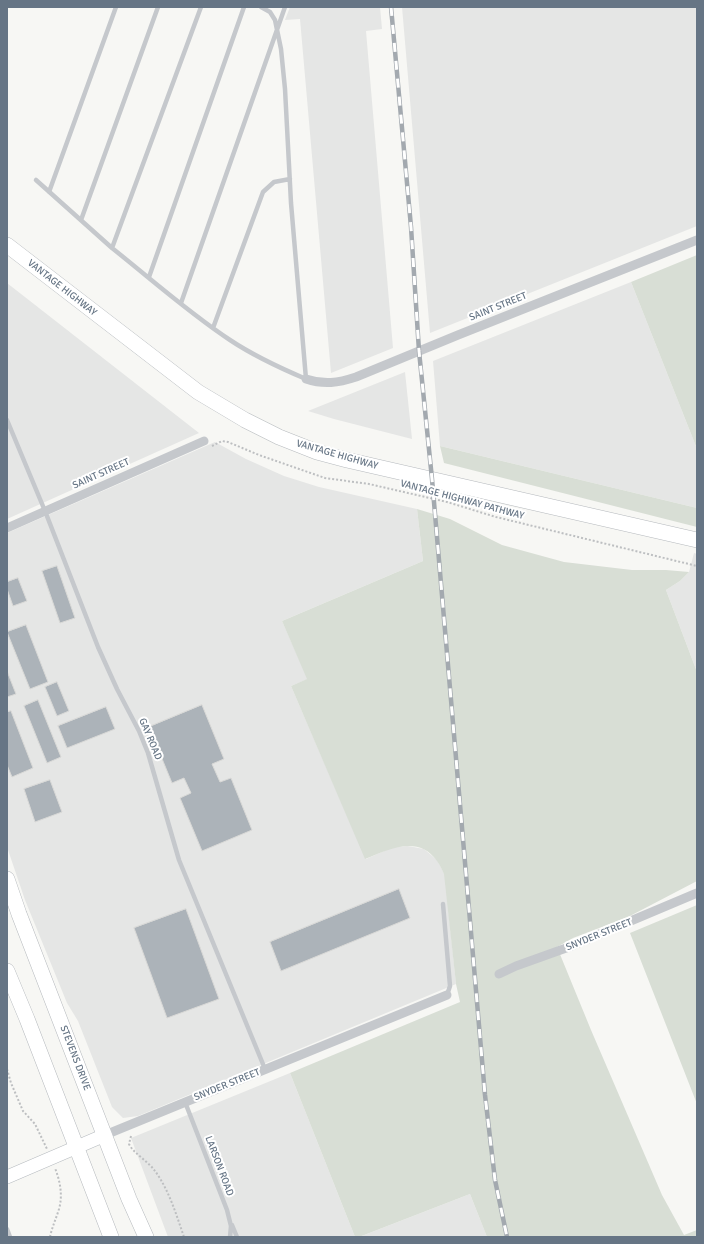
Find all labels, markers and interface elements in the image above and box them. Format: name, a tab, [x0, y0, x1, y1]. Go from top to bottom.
street label: VANTAGE HIGHWAY	[25, 257, 99, 319]
street label: SAINT STREET	[467, 290, 529, 324]
street label: VANTAGE HIGHWAY	[295, 438, 379, 472]
street label: SAINT STREET	[71, 456, 131, 492]
street label: VANTAGE HIGHWAY PATHWAY	[399, 478, 525, 522]
street label: GAY ROAD	[136, 716, 164, 762]
street label: SNYDER STREET	[564, 916, 634, 954]
street label: STEVENS DRIVE	[57, 1024, 93, 1092]
street label: SNYDER STREET	[192, 1066, 262, 1104]
street label: LARSON ROAD	[202, 1134, 236, 1198]

